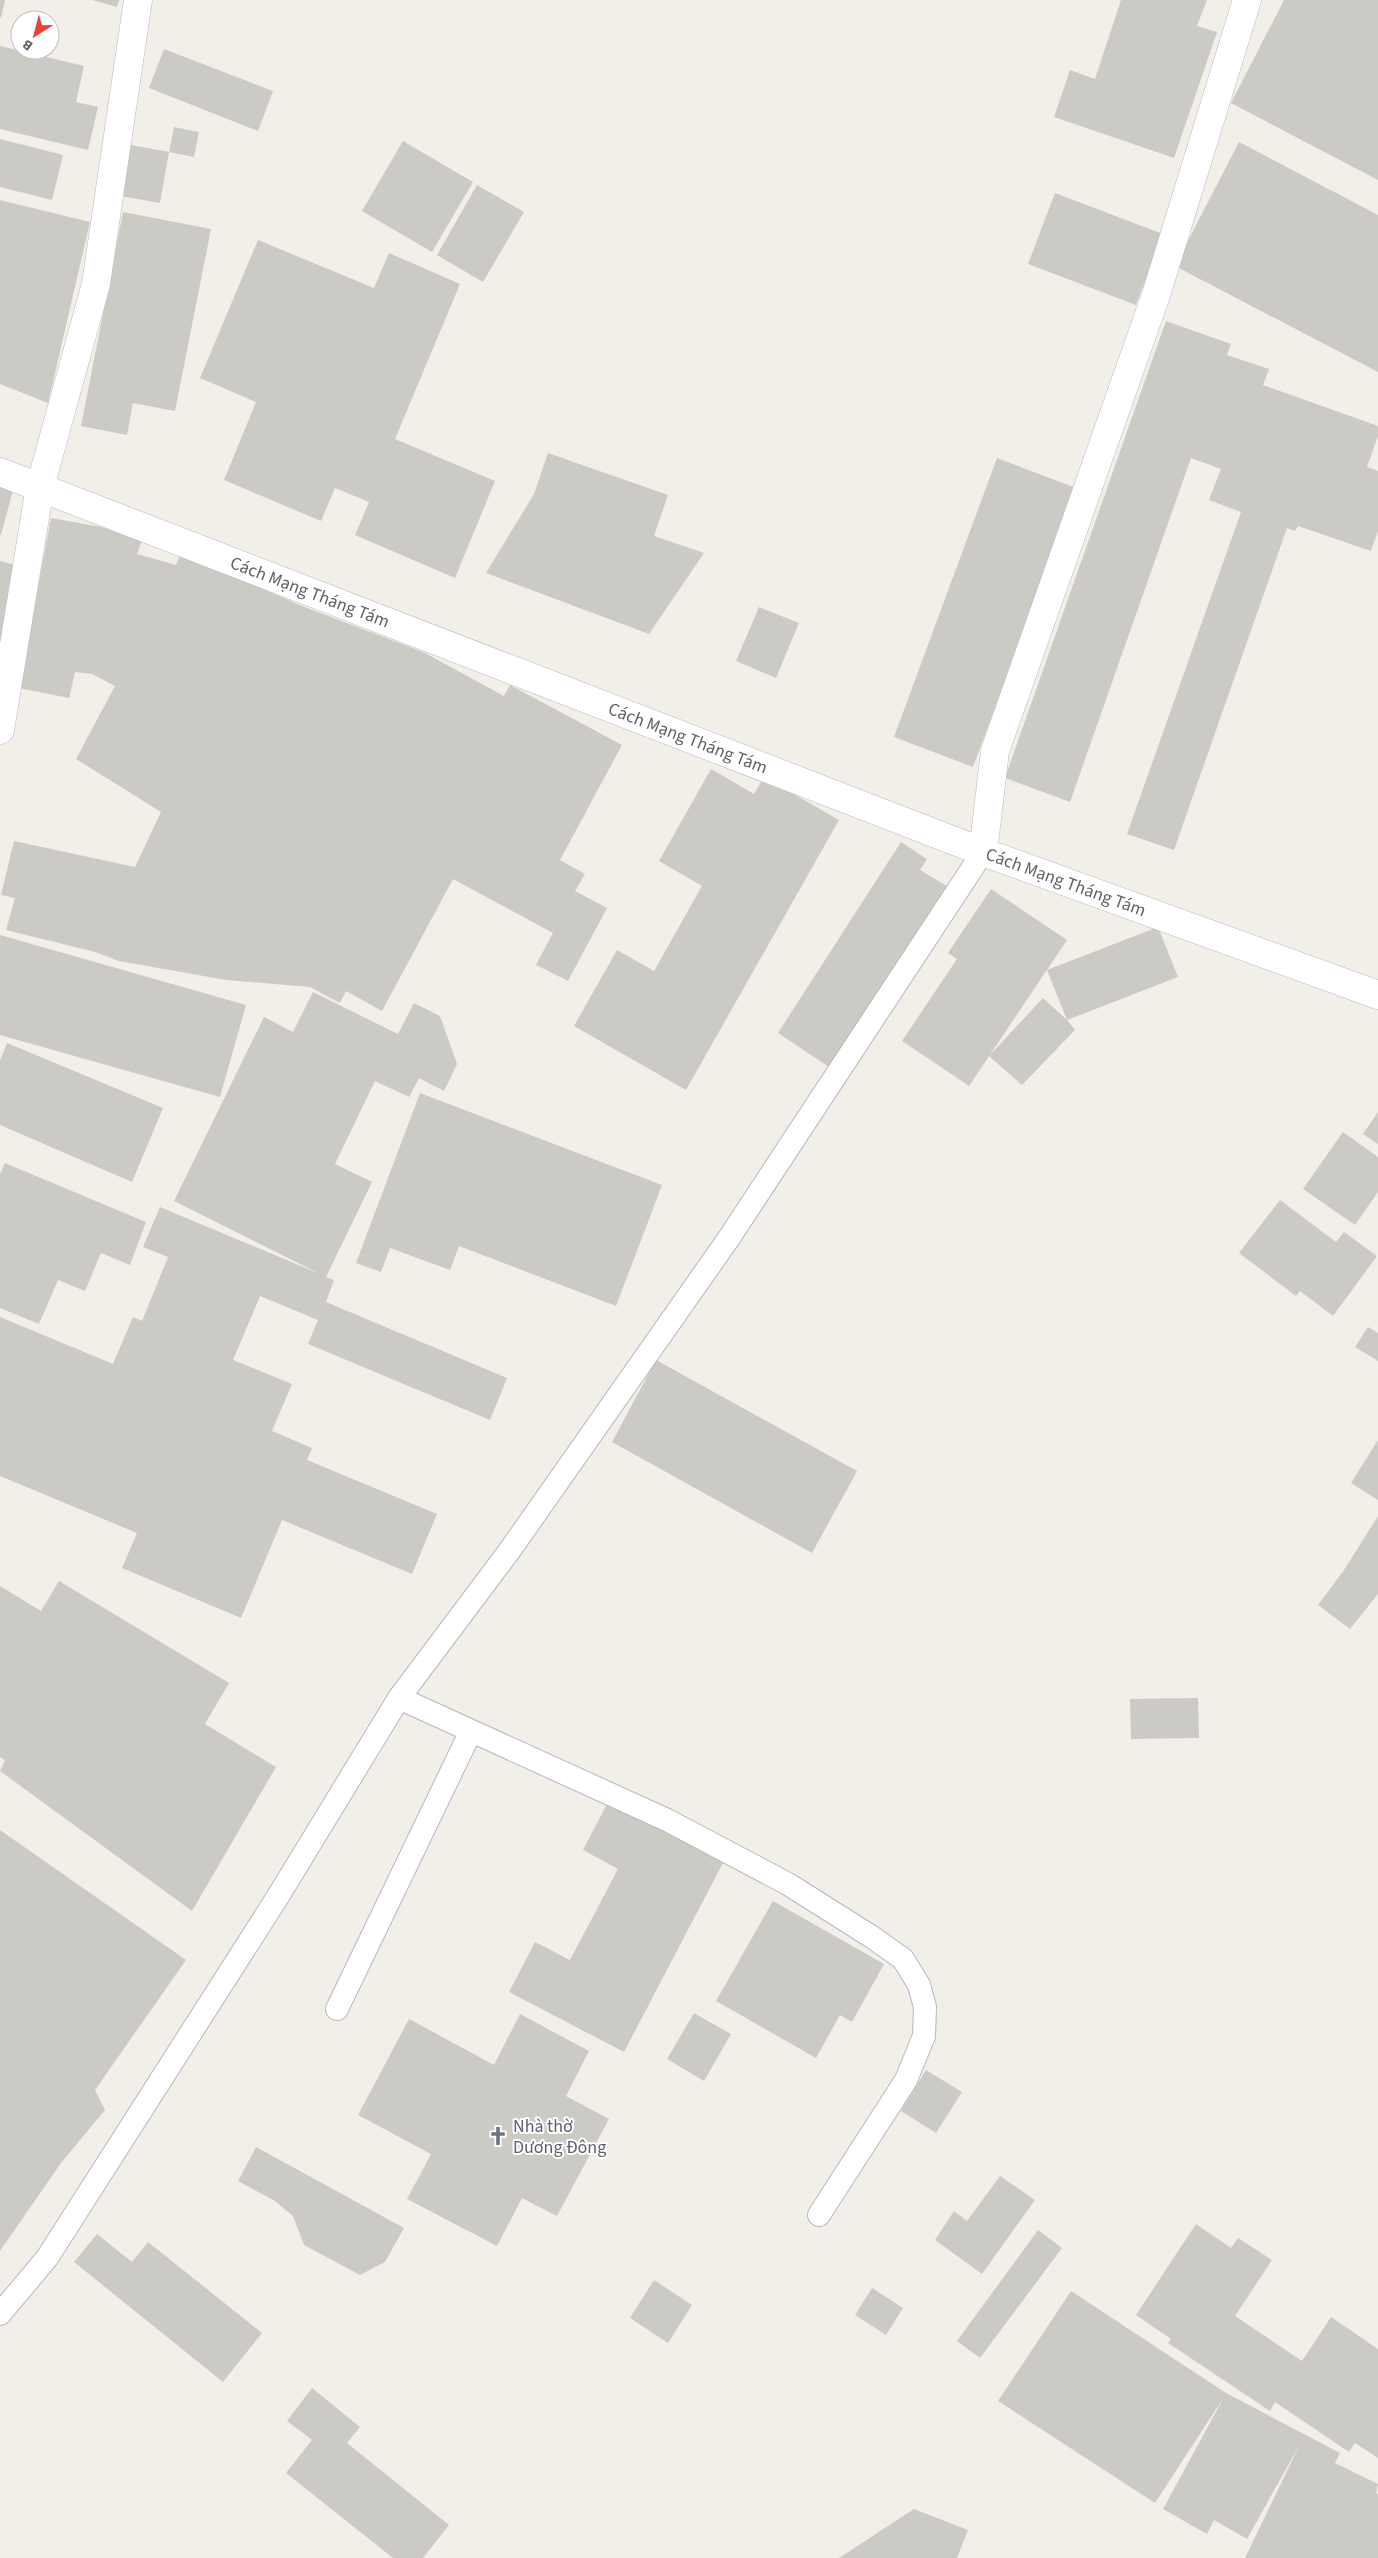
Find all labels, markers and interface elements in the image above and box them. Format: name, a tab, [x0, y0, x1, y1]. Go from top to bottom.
north arrow	[10, 10, 60, 60]
text: B	[18, 34, 37, 55]
street label: Cách Mạng Tháng Tám	[226, 551, 393, 634]
street label: Cách Mạng Tháng Tám	[604, 697, 771, 780]
street label: Cách Mạng Tháng Tám	[982, 842, 1150, 923]
place label: Nhà thờ Dương Đông	[513, 2114, 606, 2160]
church icon: Nhà thờ Dương Đông	[487, 2125, 509, 2147]

